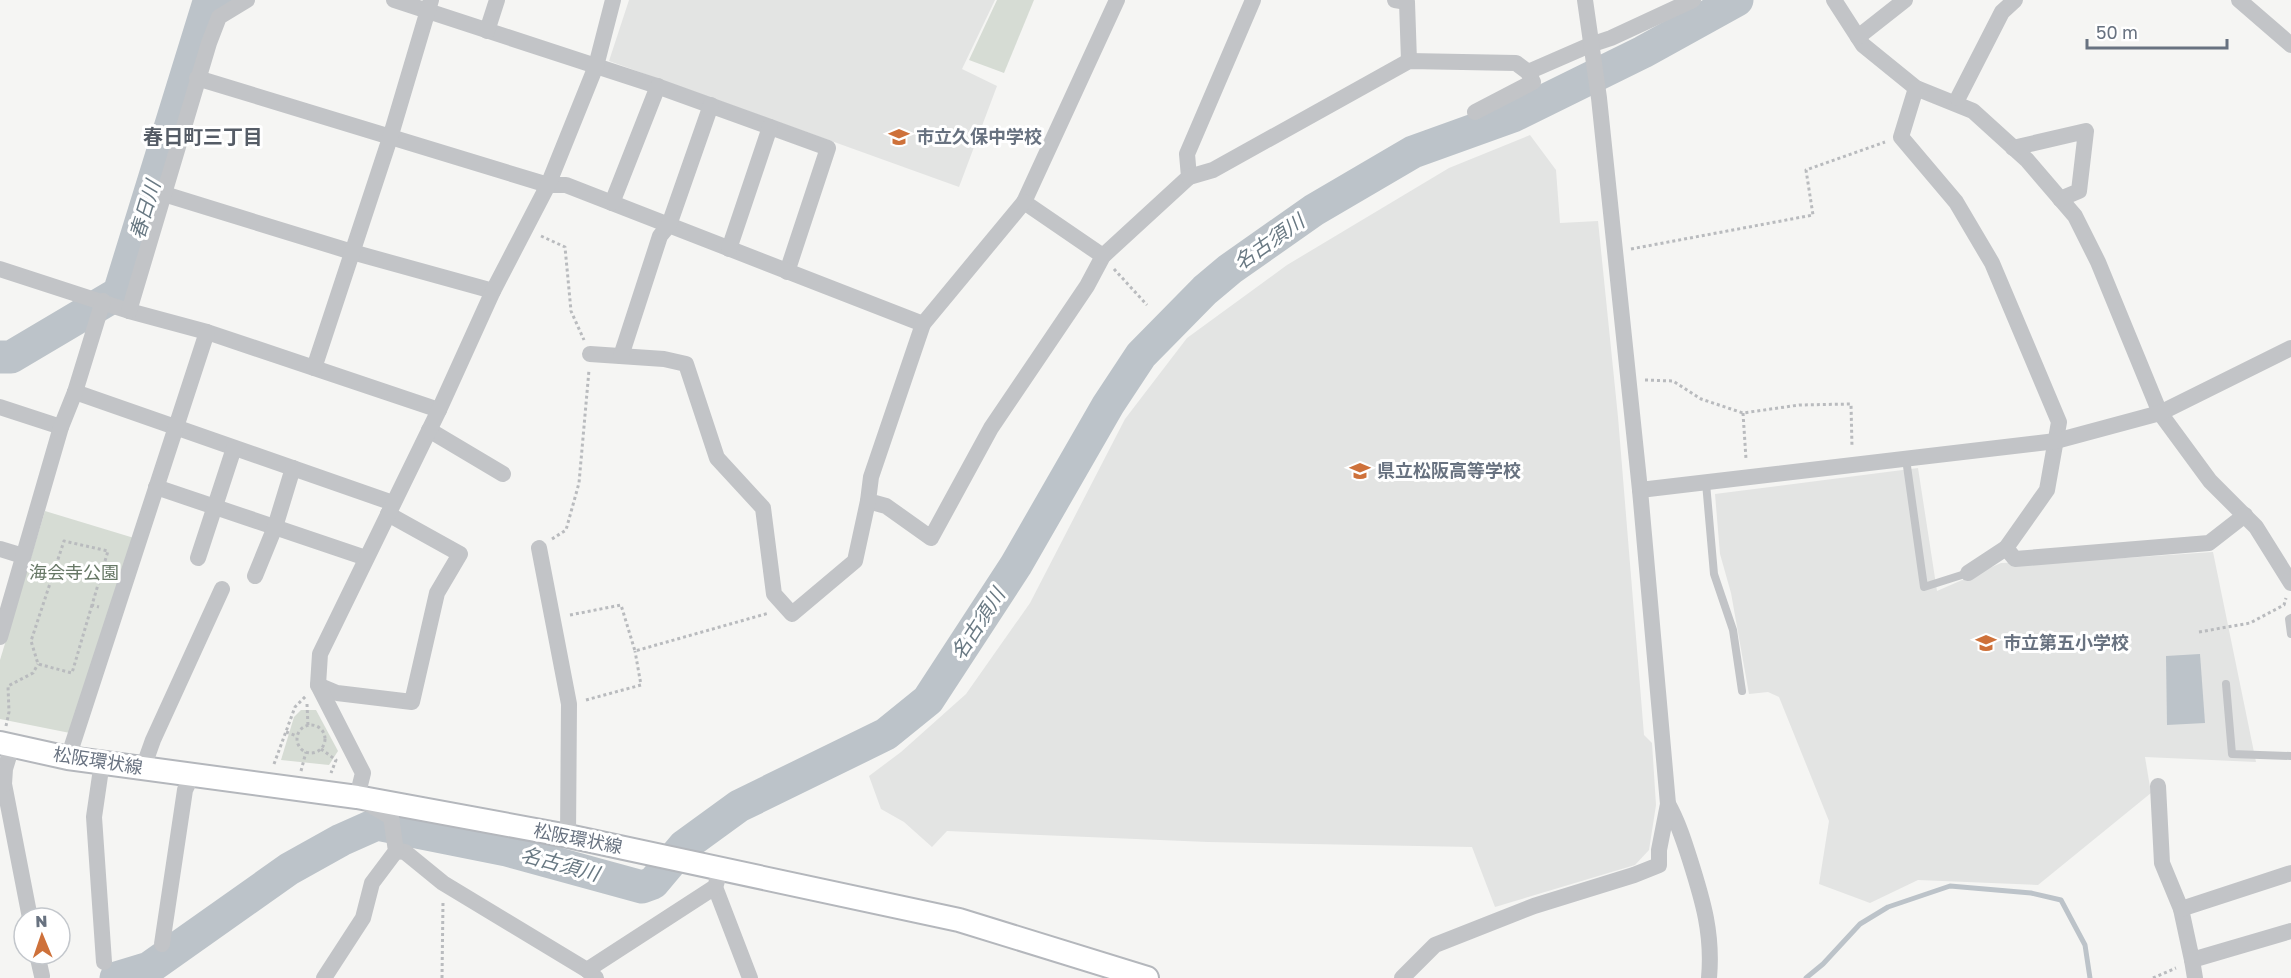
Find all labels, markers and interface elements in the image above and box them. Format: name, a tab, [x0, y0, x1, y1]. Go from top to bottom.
scale bar	[2087, 12, 2226, 50]
text: 50 m	[2096, 21, 2138, 43]
district label: 春日町三丁目	[143, 124, 263, 148]
school or university icon: 市立久保中学校	[887, 125, 911, 149]
place label: 市立久保中学校	[916, 125, 1042, 147]
water label: 春日川	[124, 176, 165, 242]
water label: 名古須川	[1229, 207, 1310, 274]
school or university icon: 県立松阪高等学校	[1348, 459, 1372, 483]
place label: 県立松阪高等学校	[1377, 459, 1521, 481]
park label: 海会寺公園	[29, 561, 119, 583]
water label: 名古須川	[945, 582, 1010, 664]
school or university icon: 市立第五小学校	[1974, 631, 1998, 655]
place label: 市立第五小学校	[2003, 631, 2129, 653]
street label: 松阪環状線	[52, 742, 144, 778]
street label: 松阪環状線	[532, 819, 624, 857]
water label: 名古須川	[519, 841, 604, 885]
north arrow	[12, 906, 72, 966]
text: N	[35, 911, 48, 931]

